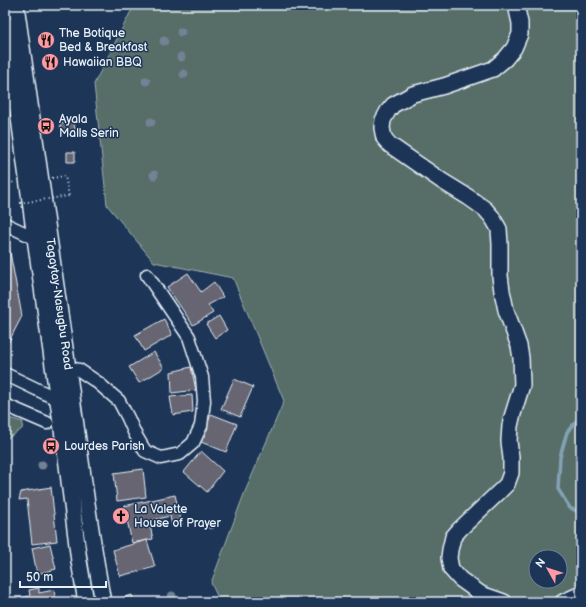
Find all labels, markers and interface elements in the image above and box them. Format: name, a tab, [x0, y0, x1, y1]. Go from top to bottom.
place label: The Botique Bed & Breakfast	[59, 26, 148, 55]
restaurant icon: The Botique Bed & Breakfast	[36, 30, 56, 50]
restaurant icon: Hawaiian BBQ	[40, 52, 60, 72]
place label: Hawaiian BBQ	[63, 55, 142, 70]
place label: Ayala Malls Serin	[59, 112, 119, 141]
bus stop icon: Ayala Malls Serin	[36, 116, 56, 136]
street label: Tagaytay-Nasugbu Road	[42, 237, 76, 371]
bus stop icon: Lourdes Parish	[41, 436, 61, 456]
place label: Lourdes Parish	[64, 439, 145, 454]
place label: La Valette House of Prayer	[134, 502, 221, 531]
church icon: La Valette House of Prayer	[111, 506, 131, 526]
north arrow	[528, 549, 568, 589]
text: N	[533, 556, 548, 570]
scale bar	[20, 563, 106, 589]
text: 50 m	[26, 570, 53, 585]

